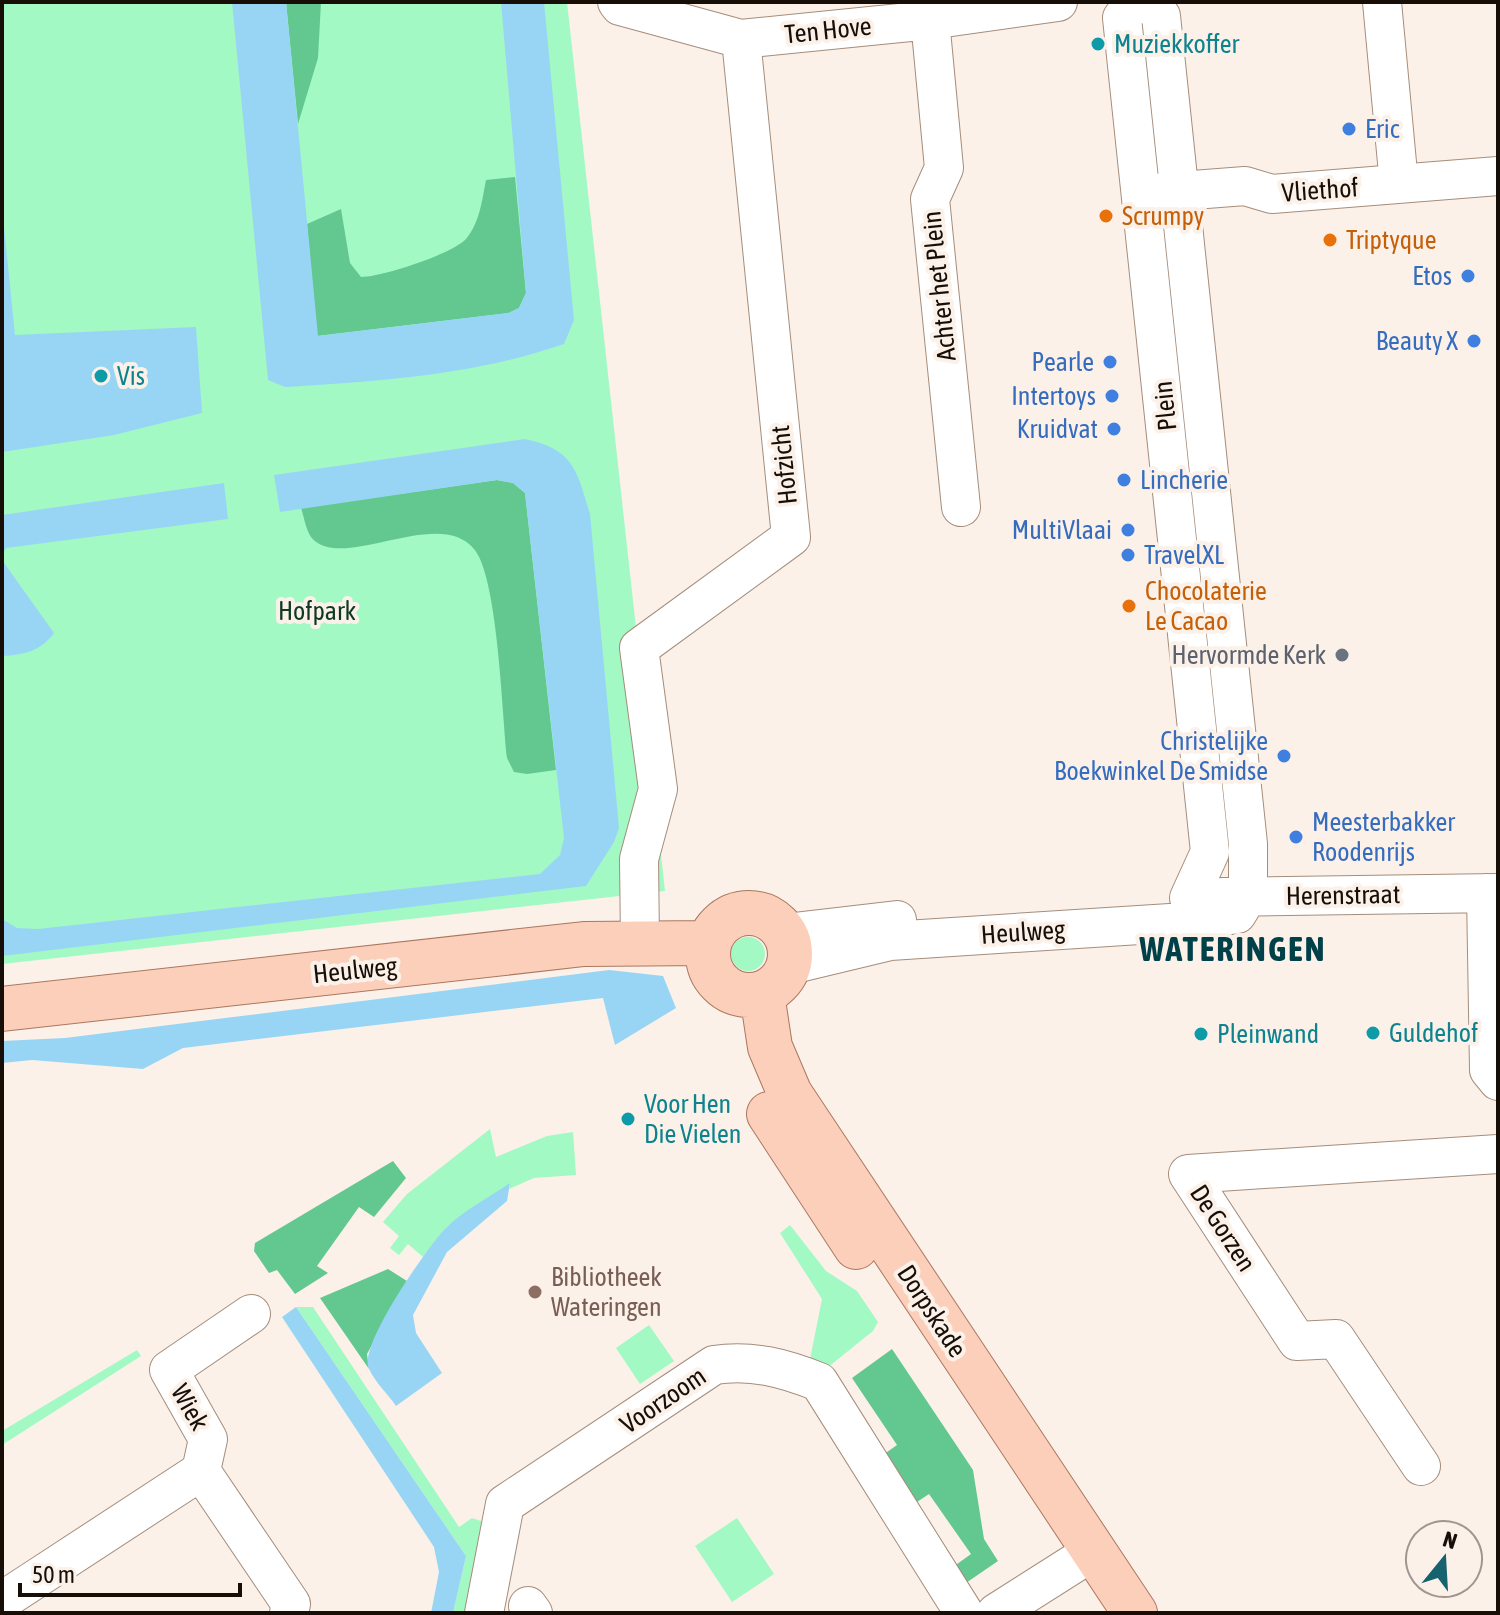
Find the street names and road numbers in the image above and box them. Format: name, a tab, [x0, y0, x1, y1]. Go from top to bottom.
street label: Ten Hove	[783, 11, 873, 49]
street label: Vliethof	[1281, 172, 1359, 208]
street label: Achter het Plein	[916, 210, 962, 362]
street label: Plein	[1147, 380, 1183, 432]
street label: Hofzicht	[765, 424, 803, 506]
street label: Herenstraat	[1286, 879, 1400, 911]
street label: Heulweg	[980, 914, 1067, 950]
street label: Heulweg	[311, 951, 399, 989]
street label: De Gorzen	[1184, 1179, 1262, 1277]
street label: Dorpskade	[891, 1259, 973, 1363]
street label: Voorzoom	[615, 1361, 711, 1439]
street label: Wiek	[165, 1379, 215, 1435]

